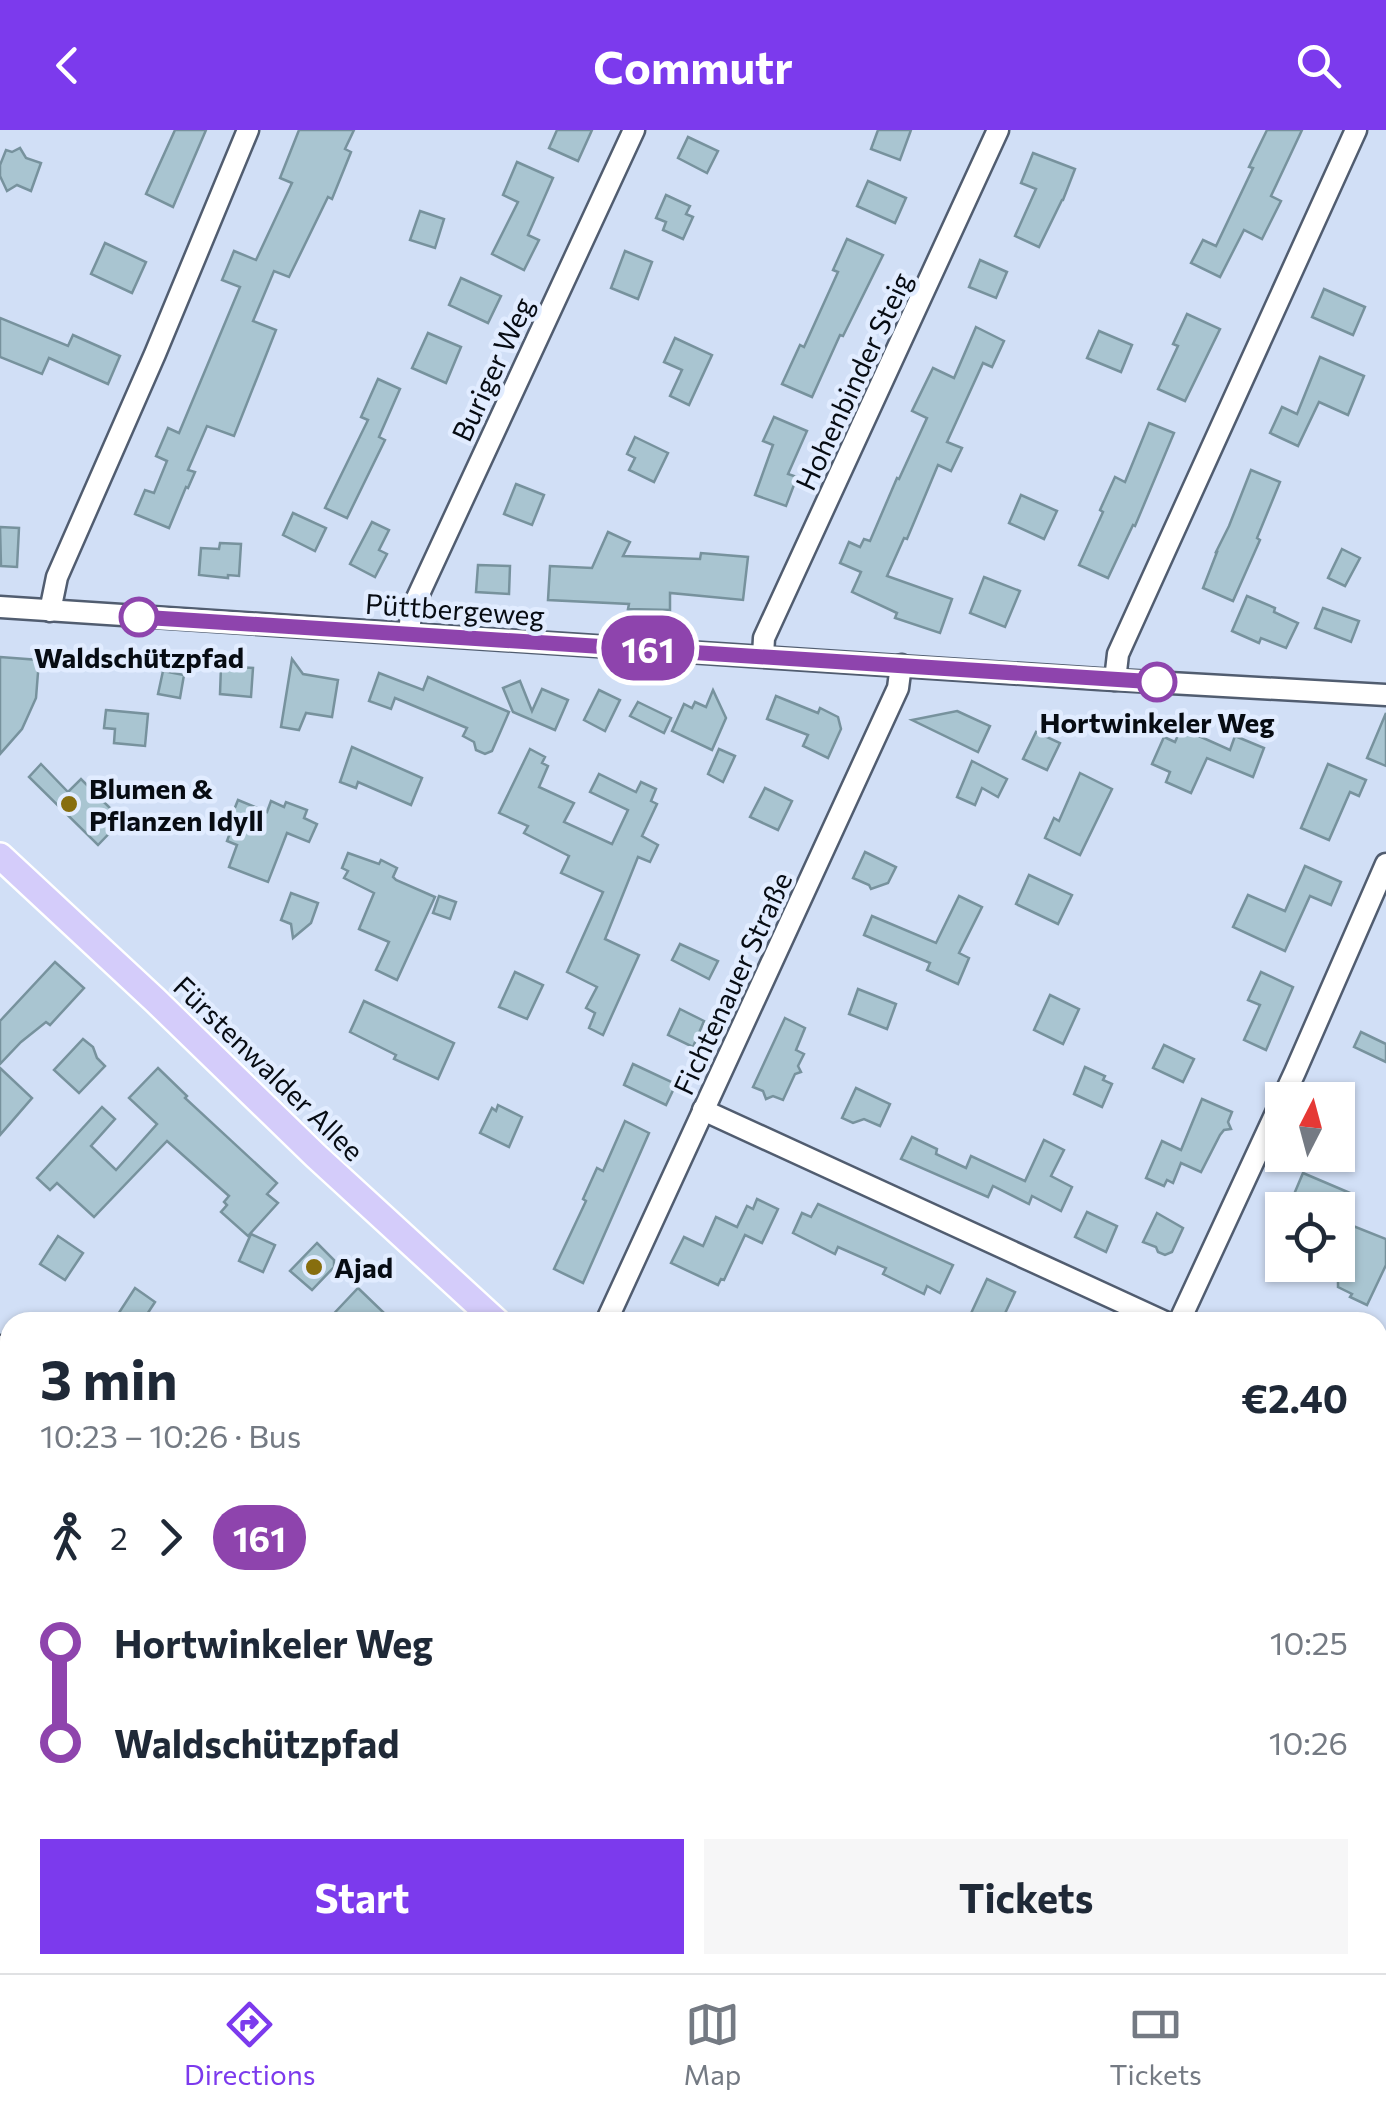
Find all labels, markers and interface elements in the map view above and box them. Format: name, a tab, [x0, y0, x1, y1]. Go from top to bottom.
icon: back	[40, 38, 95, 93]
text: Commutr	[593, 38, 793, 93]
icon: search	[1291, 38, 1346, 93]
street label: Hohenbinder Steig	[788, 267, 918, 495]
street label: Buriger Weg	[444, 292, 540, 446]
street label: Püttbergeweg	[364, 586, 546, 632]
marker: Waldschützpfad	[120, 598, 158, 636]
line badge: 161	[590, 616, 706, 680]
text: 161	[621, 627, 675, 670]
place label: Waldschützpfad	[34, 640, 244, 674]
marker: Hortwinkeler Weg	[1138, 663, 1176, 701]
place label: Hortwinkeler Weg	[1039, 705, 1275, 739]
place label: Blumen & Pflanzen Idyll	[89, 771, 264, 837]
marker: Blumen & Pflanzen Idyll	[58, 793, 80, 815]
street label: Fichtenauer Straße	[666, 866, 798, 1100]
street label: Fürstenwalder Allee	[167, 969, 371, 1167]
north arrow	[1265, 1082, 1355, 1172]
map controls	[1265, 1082, 1355, 1282]
button: locate	[1265, 1192, 1355, 1282]
place label: Ajad	[334, 1250, 393, 1284]
marker: Ajad	[303, 1256, 325, 1278]
text: 3 min	[40, 1344, 178, 1411]
text: €2.40	[1241, 1374, 1348, 1421]
text: 10:23 – 10:26 · Bus	[40, 1415, 301, 1455]
icon: walk	[40, 1510, 95, 1565]
icon: forward	[143, 1510, 198, 1565]
text: 161	[233, 1516, 286, 1559]
text: 2	[110, 1517, 128, 1557]
text: Hortwinkeler Weg	[114, 1619, 433, 1666]
text: 10:25	[1270, 1622, 1348, 1662]
text: Waldschützpfad	[114, 1719, 399, 1766]
text: 10:26	[1269, 1722, 1348, 1762]
button: Start	[40, 1839, 684, 1954]
button: Tickets	[704, 1839, 1348, 1954]
tab: Directions	[184, 1997, 315, 2091]
tab: Map	[684, 1997, 741, 2091]
tab: Tickets	[1110, 1997, 1202, 2091]

